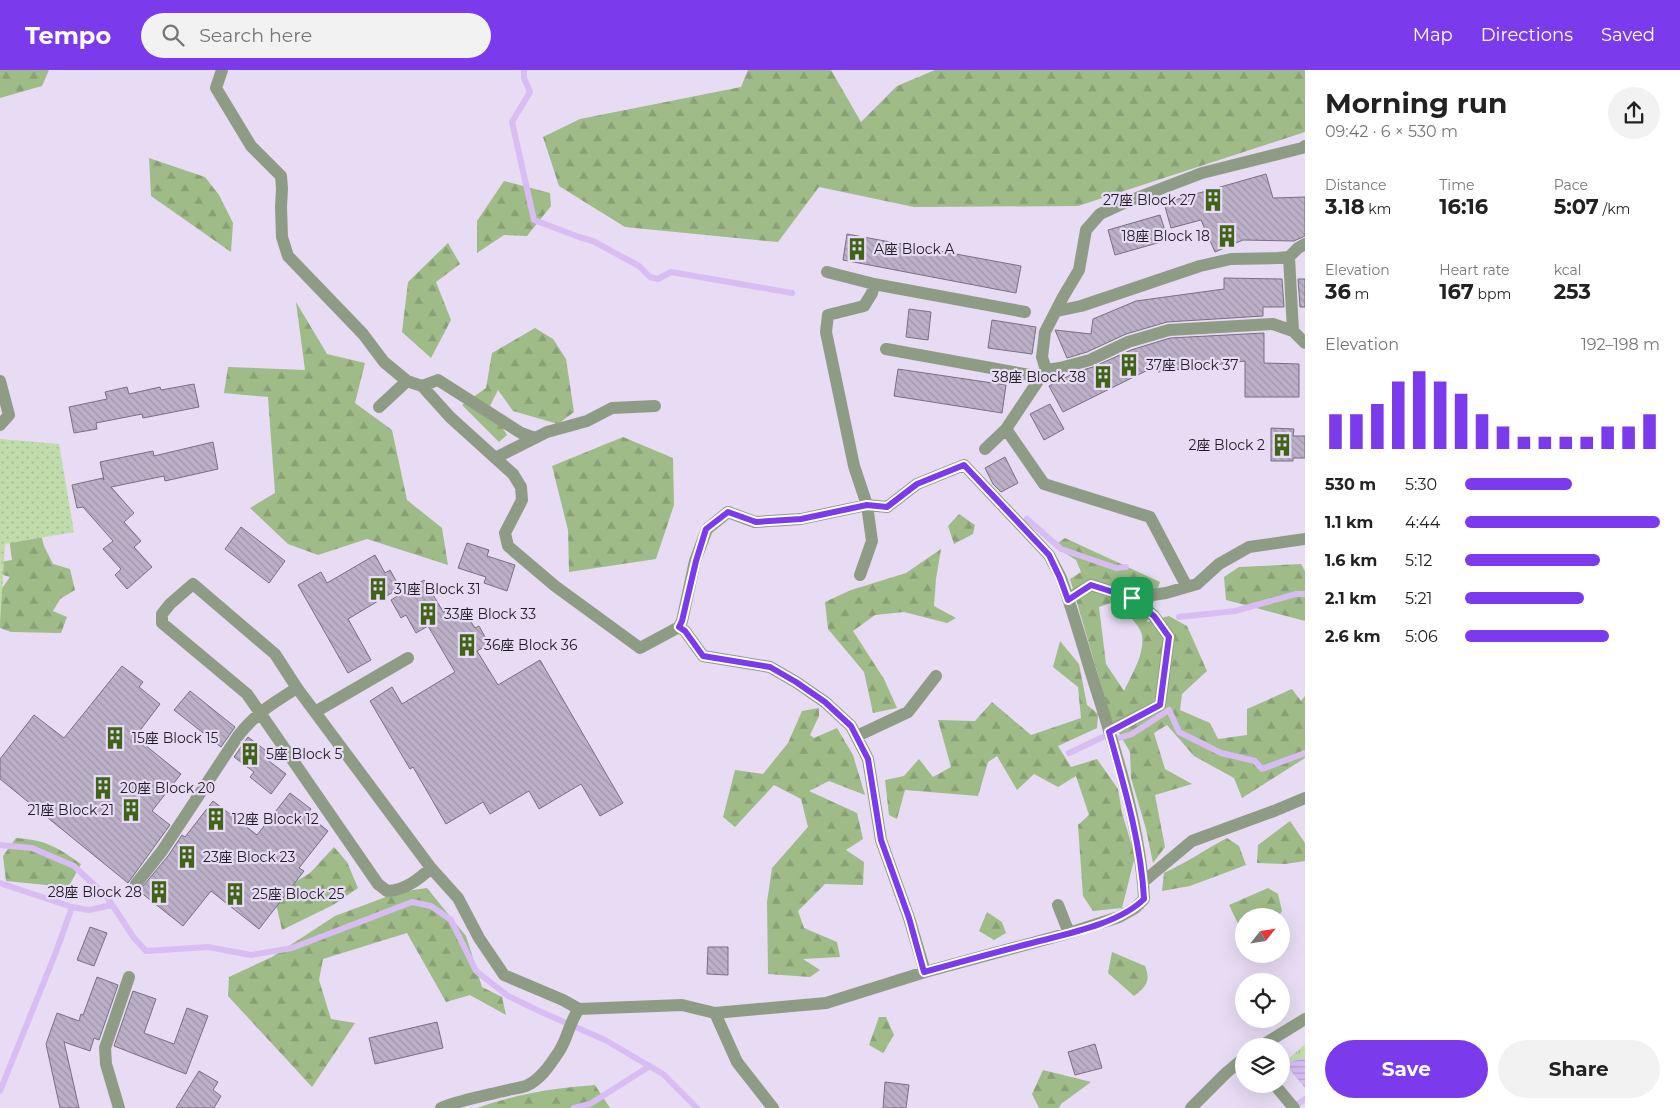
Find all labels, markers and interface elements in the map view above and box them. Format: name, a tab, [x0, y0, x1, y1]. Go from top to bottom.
search box	[141, 13, 491, 58]
text: Tempo	[25, 21, 111, 50]
icon: search	[159, 21, 187, 49]
text: Search here	[199, 24, 312, 47]
text: Map	[1413, 24, 1453, 46]
text: Directions	[1481, 24, 1573, 46]
text: Saved	[1601, 24, 1655, 46]
text: Morning run	[1325, 86, 1507, 120]
button: share	[1608, 87, 1660, 139]
text: 09:42 · 6 × 530 m	[1325, 122, 1458, 141]
text: Distance	[1325, 176, 1387, 194]
text: Time	[1439, 176, 1474, 194]
text: Pace	[1554, 176, 1588, 194]
building icon: 27座 Block 27	[1200, 187, 1226, 213]
place label: 27座 Block 27	[1103, 191, 1196, 209]
text: 3.18	[1325, 194, 1365, 219]
text: 16:16	[1439, 194, 1488, 219]
text: 5:07	[1554, 194, 1599, 219]
text: km	[1365, 200, 1391, 218]
text: /km	[1599, 200, 1630, 218]
building icon: 18座 Block 18	[1214, 223, 1240, 249]
place label: 18座 Block 18	[1121, 227, 1210, 245]
building icon: A座 Block A	[844, 236, 870, 262]
place label: A座 Block A	[874, 240, 956, 258]
text: Elevation	[1325, 261, 1390, 279]
text: Heart rate	[1439, 261, 1510, 279]
text: kcal	[1554, 261, 1582, 279]
text: 36	[1325, 279, 1351, 304]
text: 167	[1439, 279, 1474, 304]
text: 253	[1554, 279, 1591, 304]
text: m	[1351, 285, 1369, 303]
text: bpm	[1474, 285, 1511, 303]
text: Elevation	[1325, 335, 1399, 354]
text: 192–198 m	[1581, 335, 1660, 354]
building icon: 37座 Block 37	[1116, 352, 1142, 378]
place label: 37座 Block 37	[1146, 356, 1239, 374]
building icon: 38座 Block 38	[1090, 364, 1116, 390]
place label: 38座 Block 38	[992, 368, 1086, 386]
building icon: 2座 Block 2	[1269, 432, 1295, 458]
place label: 2座 Block 2	[1189, 436, 1265, 454]
text: 530 m	[1325, 475, 1376, 494]
text: 5:30	[1405, 475, 1437, 494]
text: 1.1 km	[1325, 513, 1373, 532]
text: 4:44	[1405, 513, 1440, 532]
text: 1.6 km	[1325, 551, 1377, 570]
text: 5:12	[1405, 551, 1432, 570]
building icon: 31座 Block 31	[365, 576, 391, 602]
pin	[1111, 577, 1153, 619]
place label: 31座 Block 31	[394, 580, 480, 598]
icon: arrive	[1118, 584, 1146, 612]
text: 2.1 km	[1325, 589, 1377, 608]
text: 5:21	[1405, 589, 1432, 608]
building icon: 33座 Block 33	[415, 601, 441, 627]
place label: 33座 Block 33	[444, 605, 536, 623]
text: 2.6 km	[1325, 627, 1381, 646]
text: 5:06	[1405, 627, 1438, 646]
building icon: 36座 Block 36	[454, 632, 480, 658]
place label: 36座 Block 36	[484, 636, 578, 654]
building icon: 15座 Block 15	[102, 725, 128, 751]
place label: 15座 Block 15	[132, 729, 219, 747]
building icon: 5座 Block 5	[237, 741, 263, 767]
place label: 5座 Block 5	[266, 745, 343, 763]
building icon: 20座 Block 20	[90, 775, 116, 801]
place label: 20座 Block 20	[120, 779, 215, 797]
building icon: 21座 Block 21	[118, 797, 144, 823]
place label: 21座 Block 21	[27, 801, 114, 819]
building icon: 12座 Block 12	[203, 806, 229, 832]
place label: 12座 Block 12	[232, 810, 319, 828]
building icon: 23座 Block 23	[174, 844, 200, 870]
place label: 23座 Block 23	[203, 848, 295, 866]
building icon: 28座 Block 28	[146, 879, 172, 905]
building icon: 25座 Block 25	[222, 881, 248, 907]
place label: 28座 Block 28	[48, 883, 142, 901]
place label: 25座 Block 25	[252, 885, 344, 903]
north arrow	[1235, 908, 1290, 962]
map controls	[1235, 908, 1290, 1093]
button: locate	[1235, 973, 1290, 1028]
button: layers	[1235, 1038, 1290, 1093]
button: Save	[1325, 1040, 1488, 1098]
button: Share	[1498, 1040, 1660, 1098]

